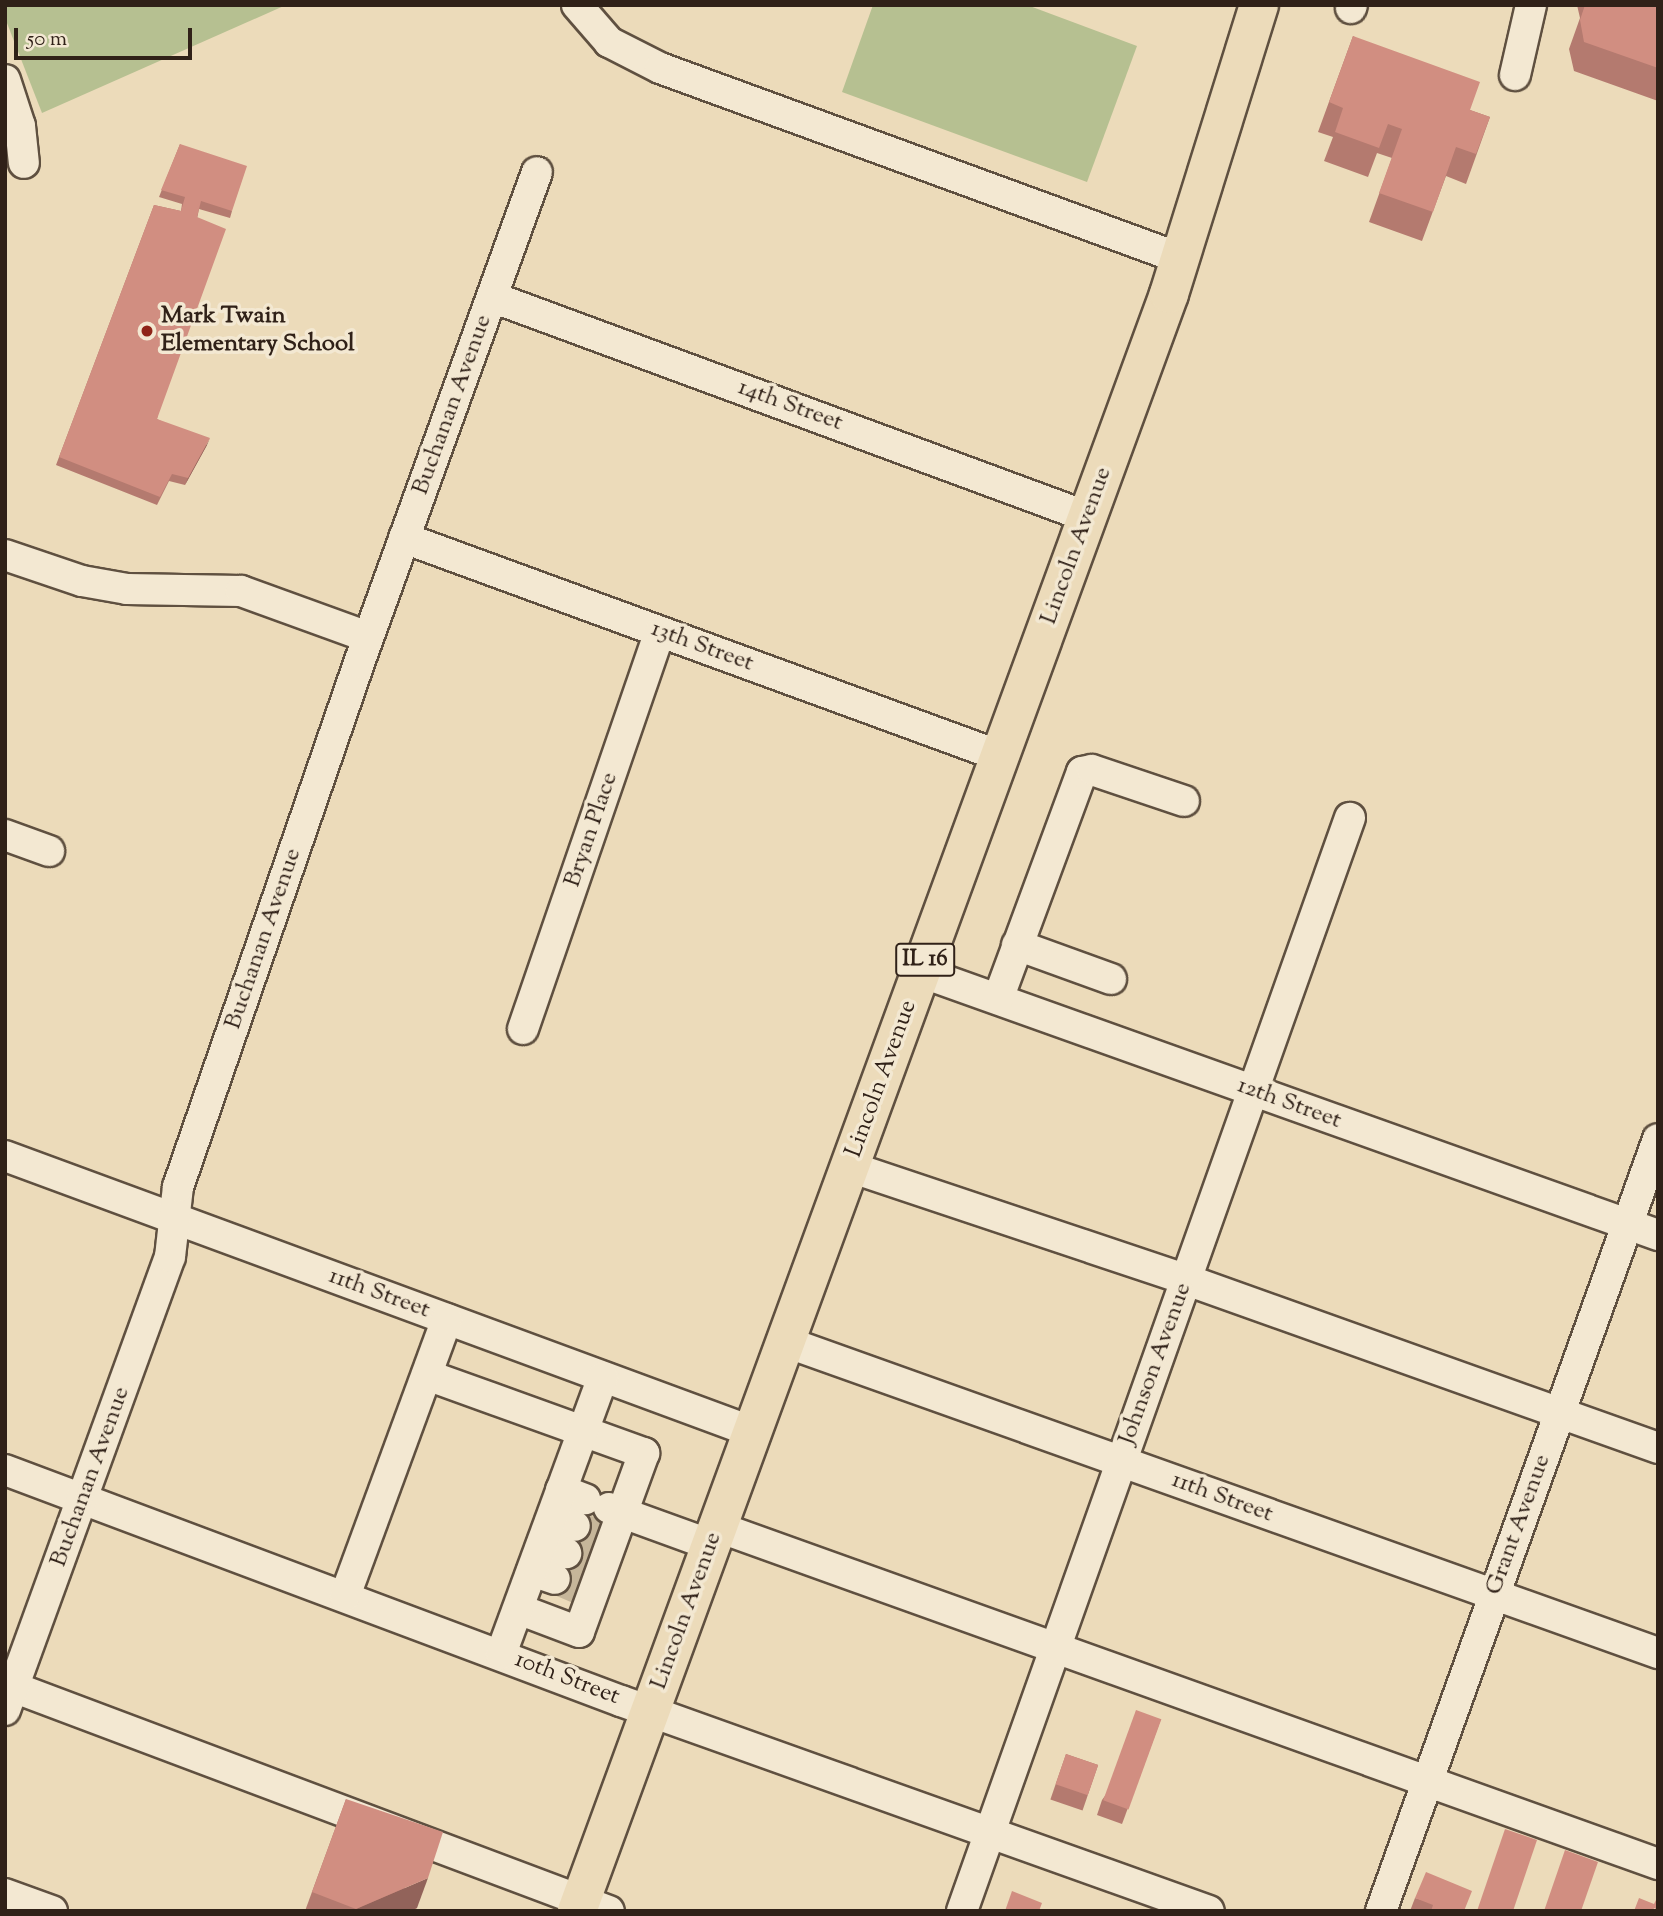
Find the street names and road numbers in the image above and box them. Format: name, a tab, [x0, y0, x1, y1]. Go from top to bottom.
street label: Buchanan Avenue	[407, 311, 499, 499]
street label: 14th Street	[734, 374, 846, 438]
street label: Lincoln Avenue	[1035, 463, 1119, 629]
street label: 13th Street	[647, 615, 757, 679]
street label: Bryan Place	[559, 769, 625, 891]
street label: Buchanan Avenue	[220, 845, 308, 1033]
road number: IL 16	[894, 940, 956, 979]
street label: Lincoln Avenue	[840, 996, 924, 1162]
street label: 12th Street	[1233, 1072, 1345, 1136]
street label: 11th Street	[324, 1262, 434, 1326]
street label: Johnson Avenue	[1113, 1279, 1199, 1449]
street label: Buchanan Avenue	[45, 1383, 137, 1571]
street label: Grant Avenue	[1480, 1451, 1558, 1599]
street label: 11th Street	[1167, 1466, 1277, 1530]
street label: Lincoln Avenue	[645, 1528, 729, 1694]
street label: 10th Street	[511, 1646, 623, 1712]

